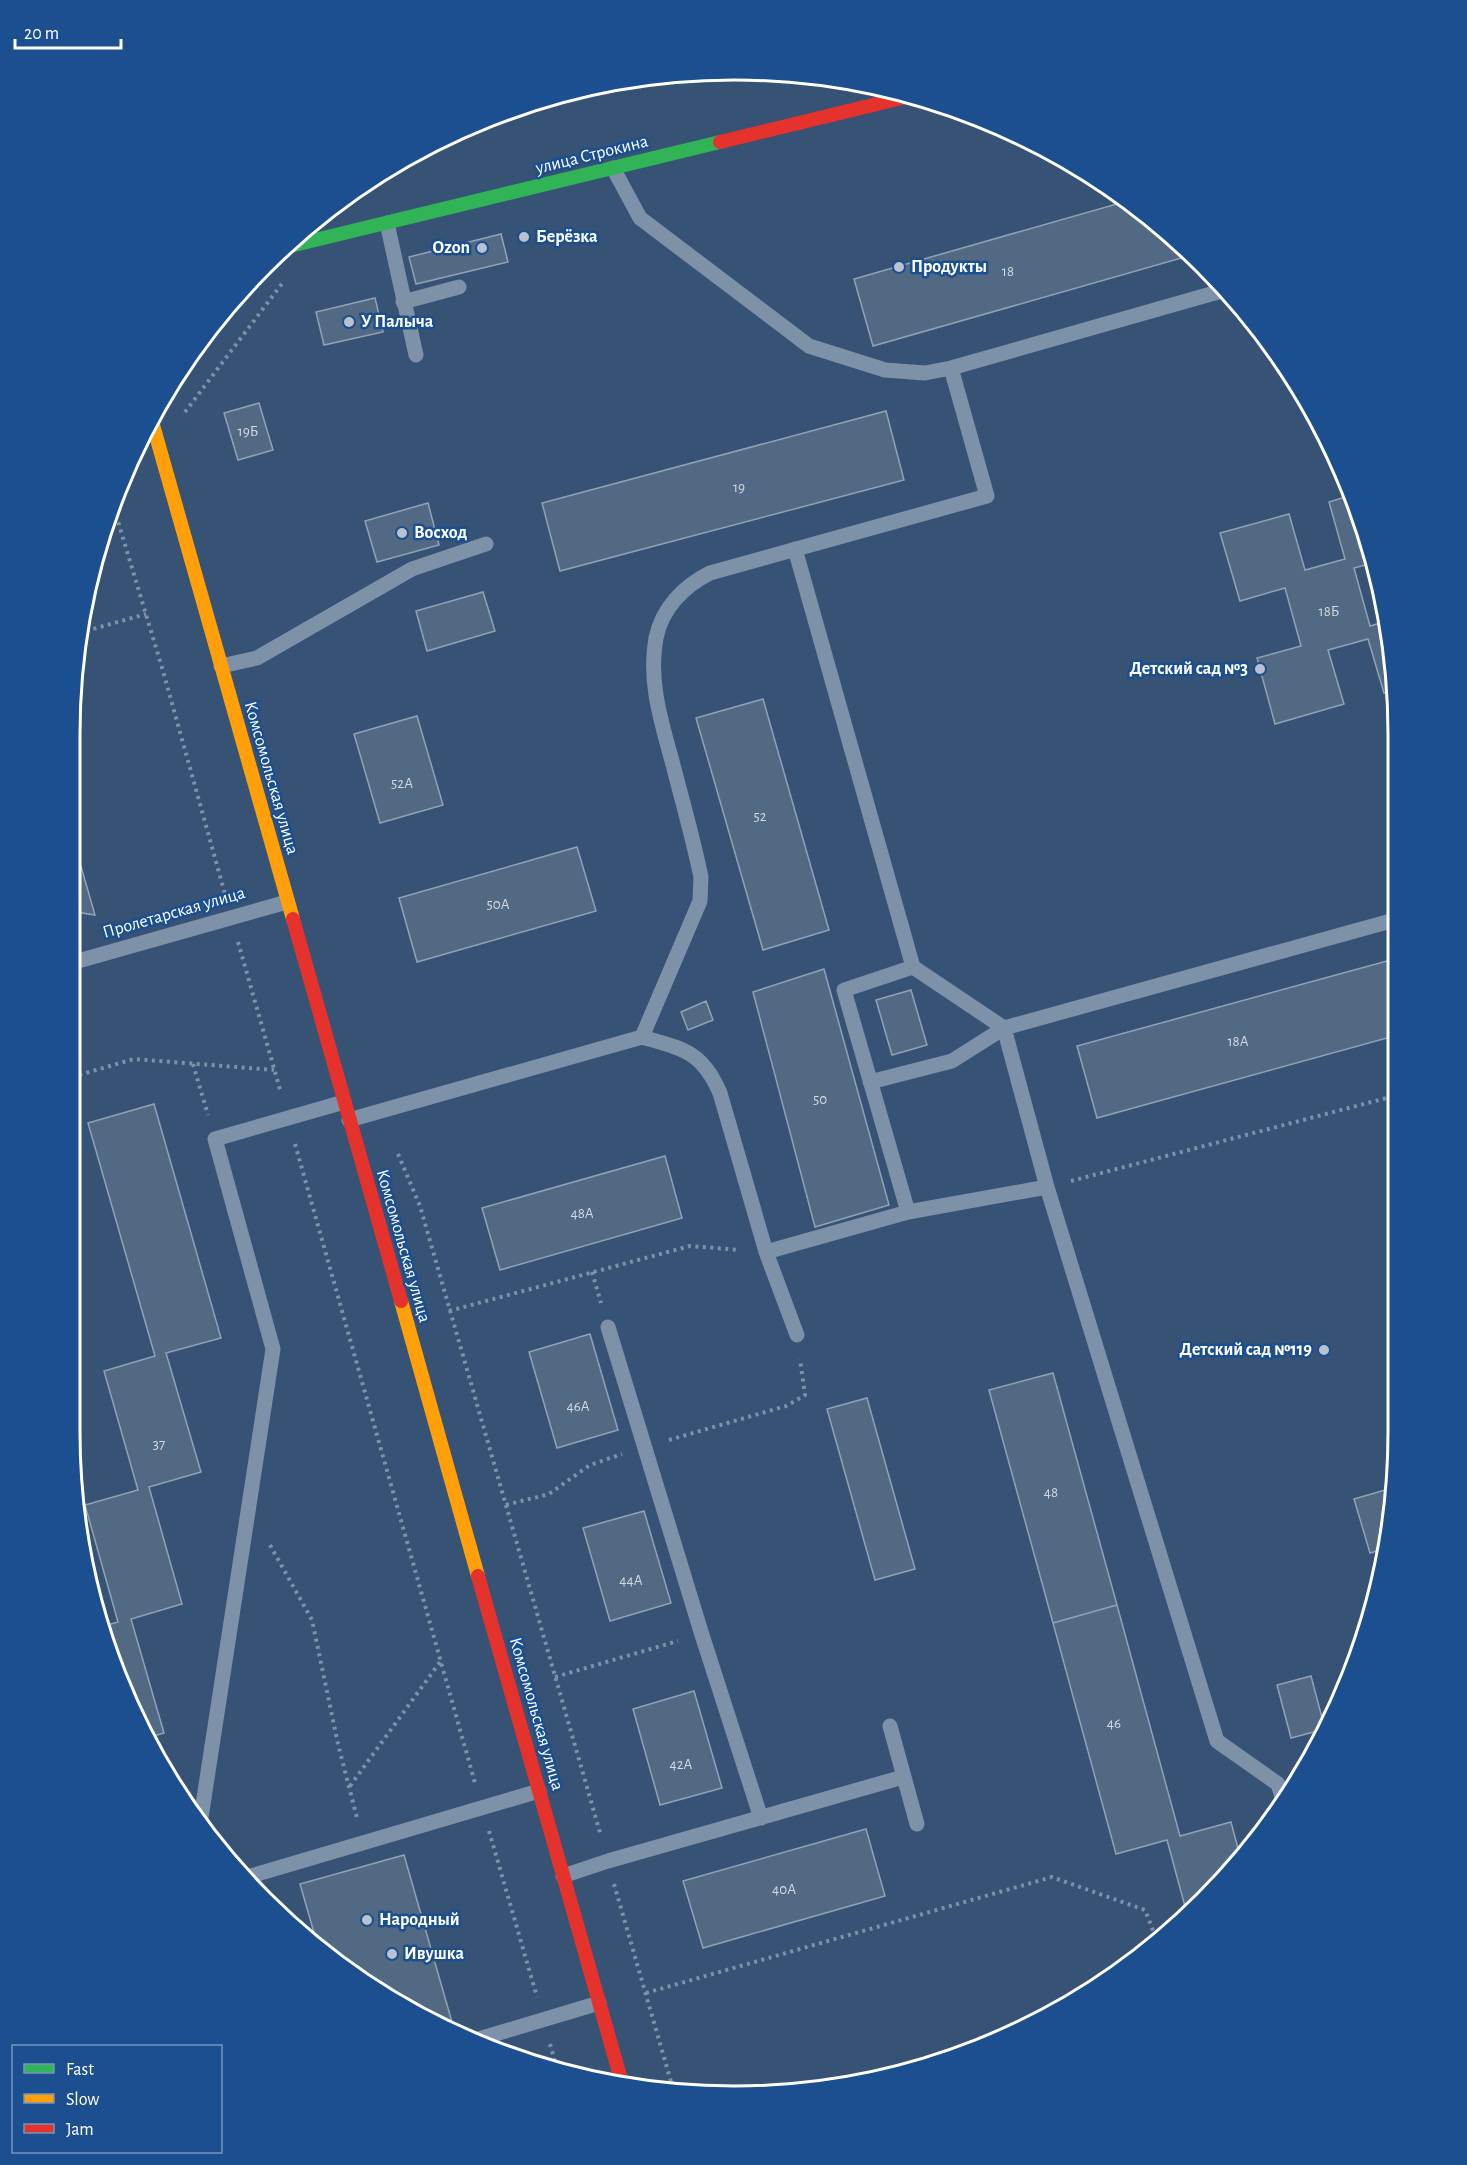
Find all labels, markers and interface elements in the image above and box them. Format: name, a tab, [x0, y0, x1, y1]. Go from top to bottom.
scale bar	[15, 12, 122, 50]
text: 20 m	[24, 25, 59, 43]
street label: улица Строкина	[533, 132, 650, 178]
place label: Берёзка	[536, 228, 598, 246]
marker: Берёзка	[517, 230, 531, 244]
place label: Ozon	[433, 239, 470, 257]
marker: Ozon	[475, 241, 489, 255]
place label: Продукты	[911, 258, 987, 276]
marker: Продукты	[892, 260, 906, 274]
house number: 18	[1002, 264, 1014, 279]
place label: У Палыча	[361, 313, 434, 331]
marker: У Палыча	[342, 315, 356, 329]
house number: 19Б	[238, 424, 258, 439]
house number: 19	[733, 480, 745, 495]
place label: Восход	[414, 524, 467, 542]
marker: Восход	[395, 526, 409, 540]
house number: 18Б	[1319, 604, 1339, 619]
place label: Детский сад №3	[1129, 660, 1248, 678]
marker: Детский сад №3	[1253, 662, 1267, 676]
street label: Комсомольская улица	[241, 699, 301, 857]
house number: 52А	[391, 776, 413, 791]
house number: 52	[753, 809, 767, 824]
street label: Пролетарская улица	[101, 884, 247, 942]
house number: 50А	[486, 897, 510, 912]
house number: 18А	[1227, 1034, 1249, 1049]
house number: 50	[813, 1092, 827, 1107]
street label: Комсомольская улица	[373, 1167, 433, 1325]
house number: 48А	[570, 1206, 594, 1221]
place label: Детский сад №119	[1179, 1341, 1312, 1359]
marker: Детский сад №119	[1317, 1343, 1331, 1357]
house number: 46А	[566, 1399, 590, 1414]
house number: 37	[153, 1437, 165, 1452]
house number: 48	[1044, 1485, 1058, 1500]
house number: 44А	[619, 1573, 643, 1588]
street label: Комсомольская улица	[506, 1635, 566, 1793]
house number: 46	[1107, 1716, 1121, 1731]
house number: 42А	[670, 1757, 693, 1772]
house number: 40А	[772, 1882, 796, 1897]
place label: Народный	[379, 1911, 460, 1929]
marker: Народный	[360, 1913, 374, 1927]
place label: Ивушка	[404, 1945, 464, 1963]
marker: Ивушка	[385, 1947, 399, 1961]
legend	[12, 2045, 222, 2153]
text: Fast	[66, 2061, 94, 2079]
text: Slow	[66, 2091, 99, 2109]
text: Jam	[66, 2121, 94, 2139]

